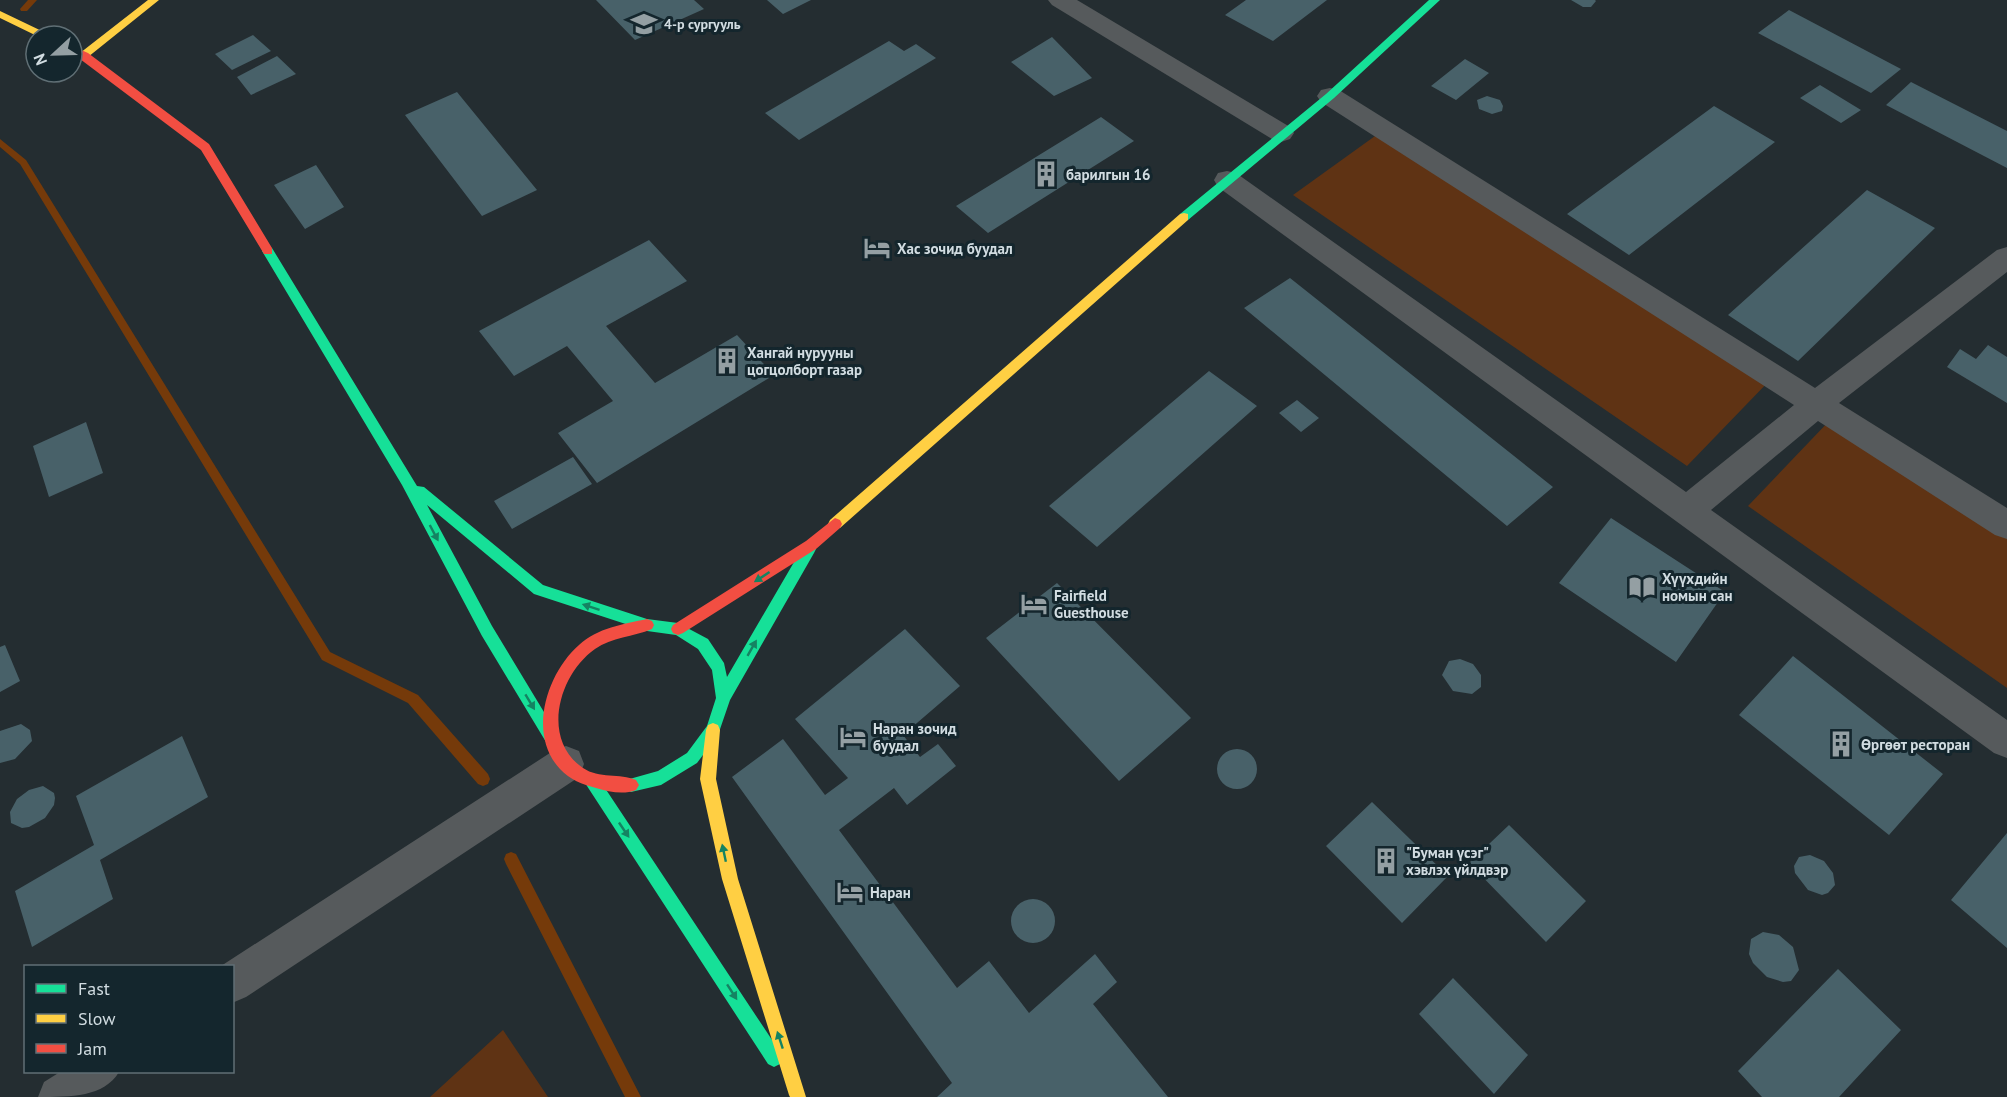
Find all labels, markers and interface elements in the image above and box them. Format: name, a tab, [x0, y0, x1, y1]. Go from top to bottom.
school or university icon: 4-р сургууль	[629, 9, 659, 39]
place label: 4-р сургууль	[664, 15, 741, 33]
north arrow	[24, 24, 84, 84]
text: N	[29, 51, 51, 68]
building icon: барилгын 16	[1031, 159, 1061, 189]
place label: барилгын 16	[1066, 165, 1151, 184]
hotel icon: Хас зочид буудал	[862, 233, 892, 263]
place label: Хас зочид буудал	[897, 239, 1013, 258]
place label: Хангай нурууны цогцолборт газар	[747, 343, 862, 379]
building icon: Хангай нурууны цогцолборт газар	[712, 346, 742, 376]
one-way arrow	[429, 524, 439, 541]
place label: Хүүхдийн номын сан	[1662, 569, 1733, 605]
one-way arrow	[754, 571, 770, 582]
library icon: Хүүхдийн номын сан	[1627, 572, 1657, 602]
place label: Fairfield Guesthouse	[1054, 586, 1129, 622]
hotel icon: Fairfield Guesthouse	[1019, 589, 1049, 619]
one-way arrow	[582, 602, 600, 611]
one-way arrow	[747, 639, 757, 656]
one-way arrow	[525, 694, 536, 710]
place label: Наран зочид буудал	[873, 719, 957, 755]
hotel icon: Наран зочид буудал	[838, 722, 868, 752]
building icon: Өргөөт ресторан	[1826, 729, 1856, 759]
place label: Өргөөт ресторан	[1861, 735, 1970, 754]
one-way arrow	[618, 821, 630, 837]
one-way arrow	[719, 843, 728, 862]
place label: "Буман үсэг" хэвлэх үйлдвэр	[1406, 843, 1508, 879]
building icon: "Буман үсэг" хэвлэх үйлдвэр	[1371, 846, 1401, 876]
hotel icon: Наран	[835, 877, 865, 907]
place label: Наран	[870, 883, 911, 902]
legend	[24, 965, 234, 1073]
text: Fast	[78, 977, 110, 1000]
one-way arrow	[726, 984, 737, 1001]
text: Slow	[78, 1007, 116, 1030]
one-way arrow	[775, 1031, 785, 1049]
text: Jam	[77, 1037, 107, 1060]

